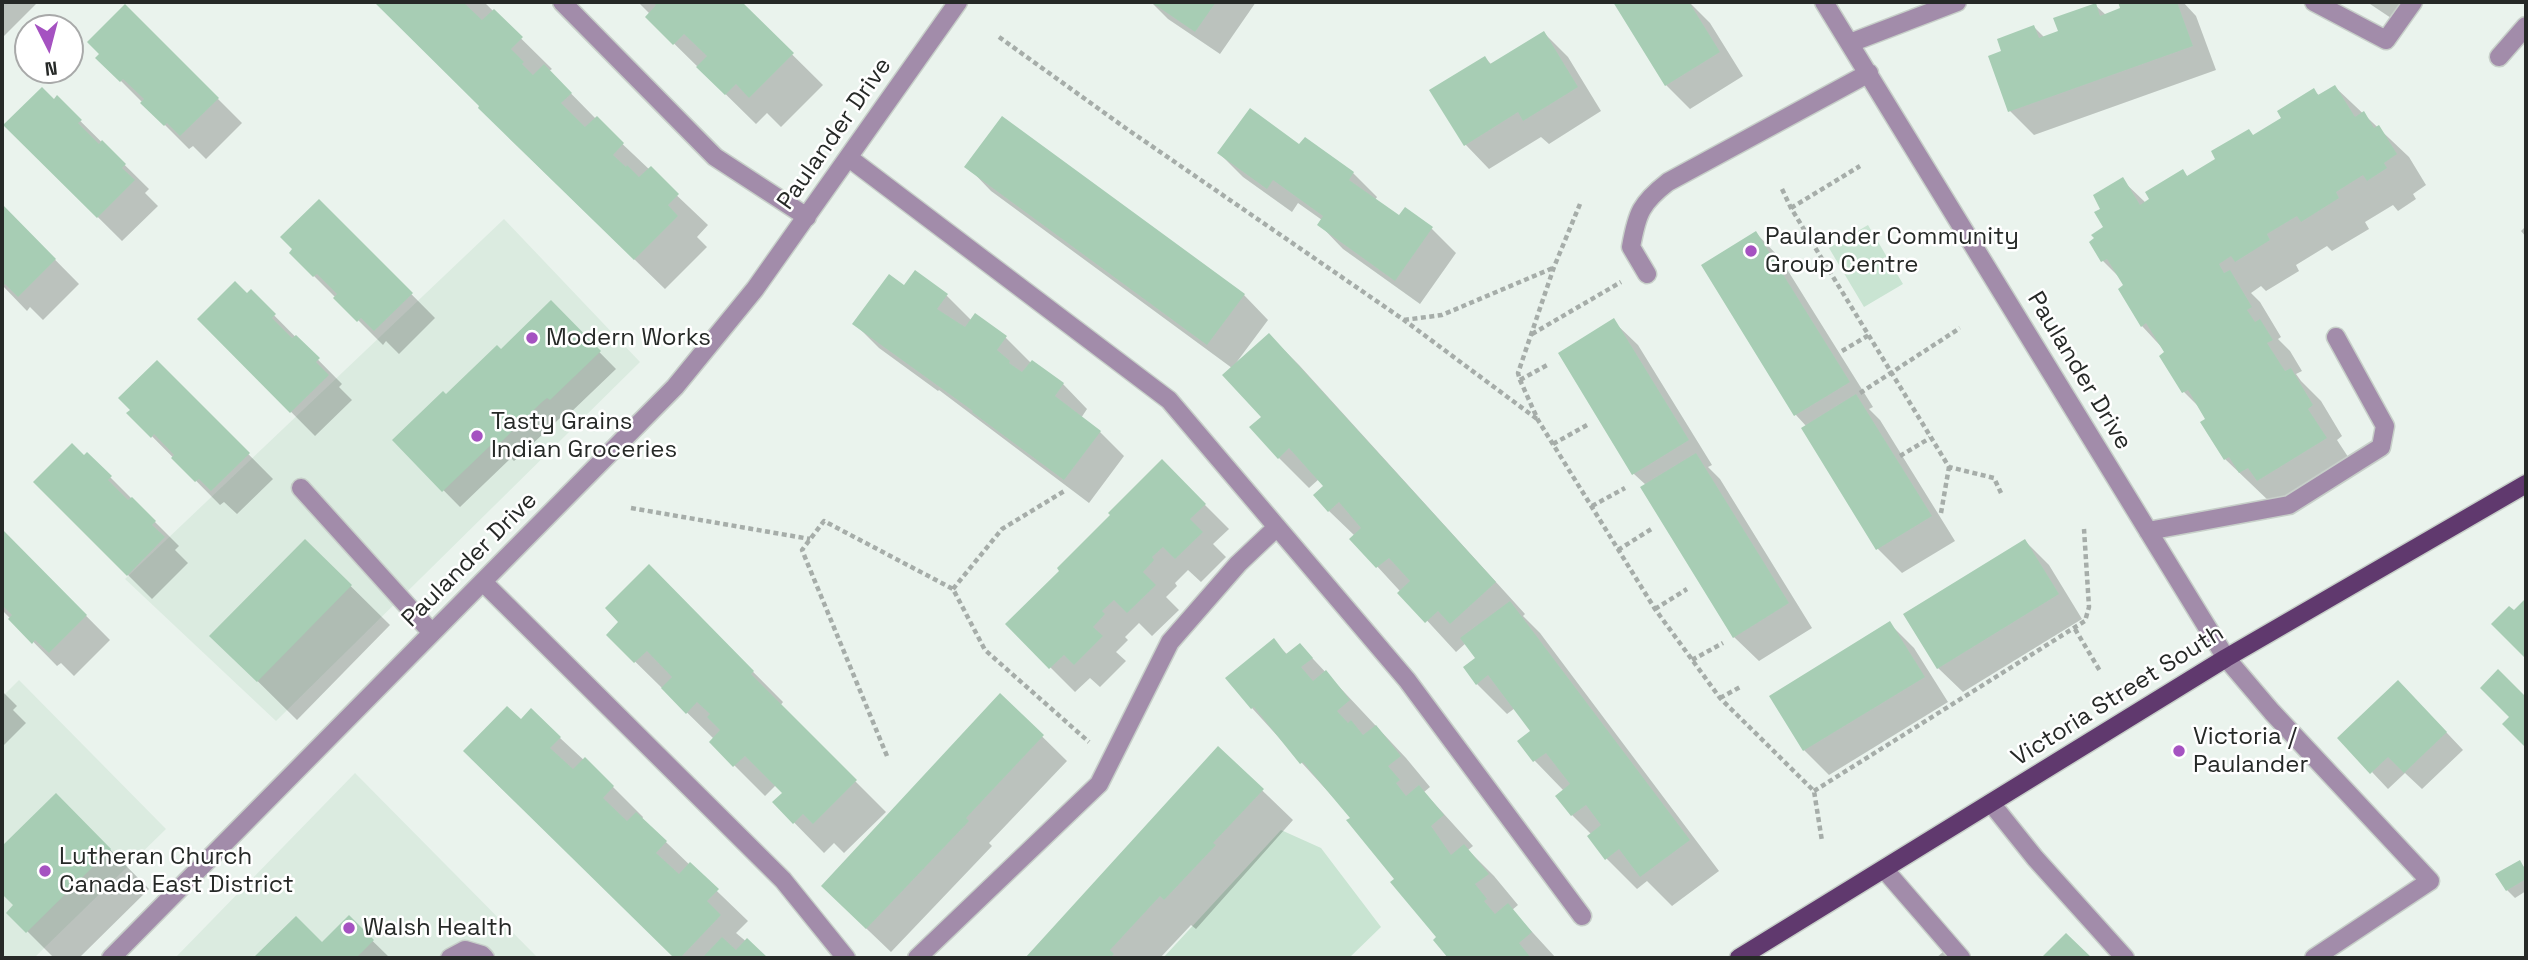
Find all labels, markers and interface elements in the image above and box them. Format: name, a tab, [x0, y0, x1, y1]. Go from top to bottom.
north arrow	[14, 14, 84, 84]
street label: Paulander Drive	[772, 52, 898, 216]
text: N	[43, 55, 59, 81]
place label: Paulander Community Group Centre	[1765, 223, 2019, 279]
marker: Paulander Community Group Centre	[1743, 243, 1759, 259]
street label: Paulander Drive	[2021, 287, 2137, 455]
place label: Modern Works	[546, 324, 711, 352]
marker: Modern Works	[524, 330, 540, 346]
place label: Tasty Grains Indian Groceries	[491, 408, 677, 464]
marker: Tasty Grains Indian Groceries	[469, 428, 485, 444]
street label: Paulander Drive	[396, 486, 544, 634]
street label: Victoria Street South	[2007, 619, 2229, 773]
place label: Victoria / Paulander	[2193, 723, 2308, 779]
marker: Victoria / Paulander	[2171, 743, 2187, 759]
place label: Lutheran Church Canada East District	[59, 843, 294, 899]
marker: Lutheran Church Canada East District	[37, 863, 53, 879]
place label: Walsh Health	[363, 914, 512, 942]
marker: Walsh Health	[341, 920, 357, 936]

